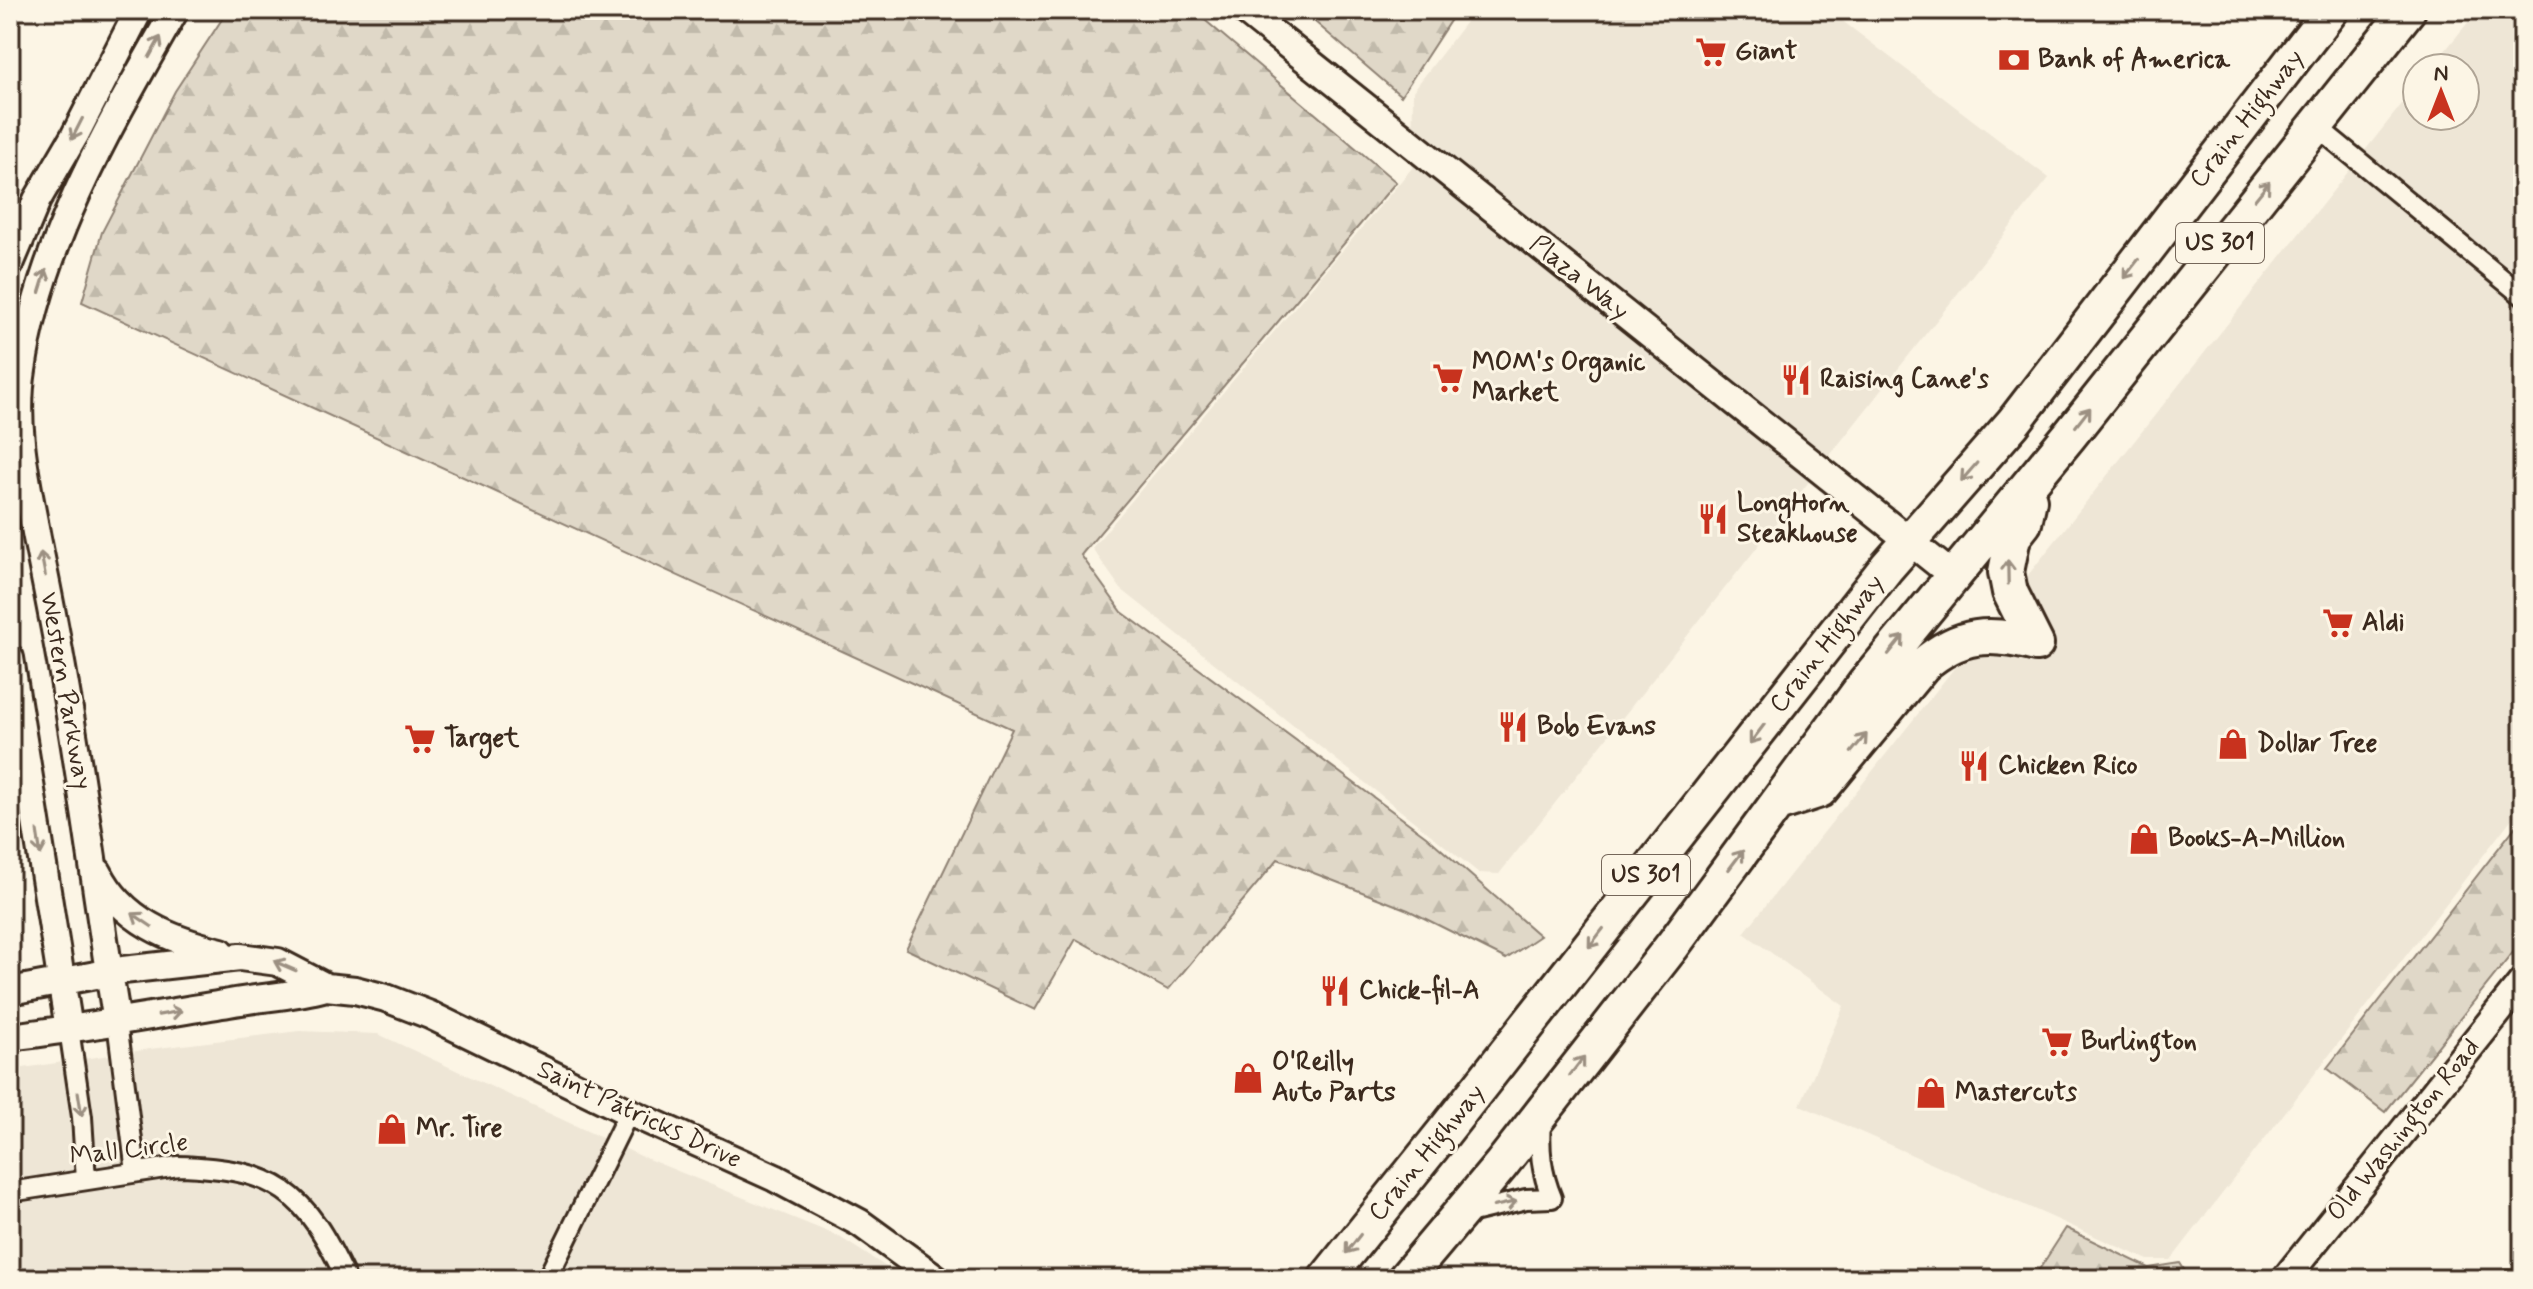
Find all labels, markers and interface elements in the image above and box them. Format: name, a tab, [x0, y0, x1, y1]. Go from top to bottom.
one-way arrow	[148, 35, 163, 59]
supermarket icon: Giant	[1694, 35, 1728, 69]
place label: Giant	[1735, 35, 1797, 69]
bank icon: Bank of America	[1997, 43, 2031, 77]
place label: Bank of America	[2038, 43, 2231, 77]
street label: Crain Highway	[2182, 43, 2314, 197]
north arrow	[2401, 52, 2481, 132]
text: N	[2434, 60, 2448, 88]
one-way arrow	[69, 116, 85, 140]
one-way arrow	[2253, 181, 2270, 202]
road number: US 301	[2176, 223, 2264, 263]
street label: Plaza Way	[1522, 227, 1636, 329]
one-way arrow	[2123, 258, 2140, 279]
one-way arrow	[36, 268, 51, 294]
place label: MOM's Organic Market	[1472, 346, 1646, 410]
supermarket icon: MOM's Organic Market	[1431, 361, 1465, 395]
restaurant icon: Raising Cane's	[1779, 363, 1813, 397]
place label: Raising Cane's	[1820, 363, 1989, 398]
one-way arrow	[2074, 407, 2092, 428]
one-way arrow	[1960, 461, 1978, 481]
place label: LongHorn Steakhouse	[1737, 487, 1858, 551]
restaurant icon: LongHorn Steakhouse	[1696, 502, 1730, 536]
one-way arrow	[34, 552, 49, 577]
one-way arrow	[2001, 559, 2016, 586]
street label: Crain Highway	[1762, 568, 1894, 722]
street label: Western Parkway	[31, 590, 99, 792]
supermarket icon: Aldi	[2321, 606, 2355, 640]
place label: Aldi	[2362, 606, 2405, 640]
one-way arrow	[1887, 635, 1904, 656]
restaurant icon: Bob Evans	[1496, 710, 1530, 744]
place label: Bob Evans	[1537, 710, 1656, 744]
supermarket icon: Target	[403, 722, 437, 756]
place label: Target	[444, 722, 520, 759]
one-way arrow	[1749, 722, 1766, 744]
shop icon: Dollar Tree	[2216, 727, 2250, 761]
place label: Dollar Tree	[2257, 727, 2378, 761]
one-way arrow	[1850, 733, 1868, 754]
restaurant icon: Chicken Rico	[1957, 749, 1991, 783]
place label: Chicken Rico	[1998, 749, 2138, 783]
shop icon: Books-A-Million	[2127, 822, 2161, 856]
place label: Books-A-Million	[2168, 822, 2345, 856]
one-way arrow	[32, 830, 47, 856]
one-way arrow	[1727, 850, 1744, 871]
road number: US 301	[1602, 855, 1690, 895]
one-way arrow	[131, 912, 153, 928]
one-way arrow	[1588, 927, 1605, 948]
one-way arrow	[273, 958, 297, 973]
restaurant icon: Chick-fil-A	[1318, 974, 1352, 1008]
place label: Chick-fil-A	[1359, 974, 1480, 1008]
one-way arrow	[157, 1005, 182, 1020]
supermarket icon: Burlington	[2040, 1025, 2074, 1059]
place label: Burlington	[2081, 1025, 2197, 1062]
street label: Old Washington Road	[2320, 1032, 2491, 1230]
place label: O'Reilly Auto Parts	[1272, 1046, 1396, 1110]
street label: Saint Patricks Drive	[531, 1053, 747, 1177]
one-way arrow	[1568, 1056, 1585, 1077]
shop icon: O'Reilly Auto Parts	[1231, 1061, 1265, 1095]
shop icon: Mastercuts	[1914, 1076, 1948, 1110]
place label: Mastercuts	[1955, 1076, 2077, 1110]
street label: Crain Highway	[1361, 1077, 1495, 1231]
one-way arrow	[74, 1091, 89, 1116]
shop icon: Mr. Tire	[375, 1112, 409, 1146]
place label: Mr. Tire	[416, 1112, 502, 1146]
street label: Mall Circle	[68, 1126, 190, 1174]
one-way arrow	[1491, 1196, 1517, 1211]
one-way arrow	[1345, 1233, 1362, 1254]

